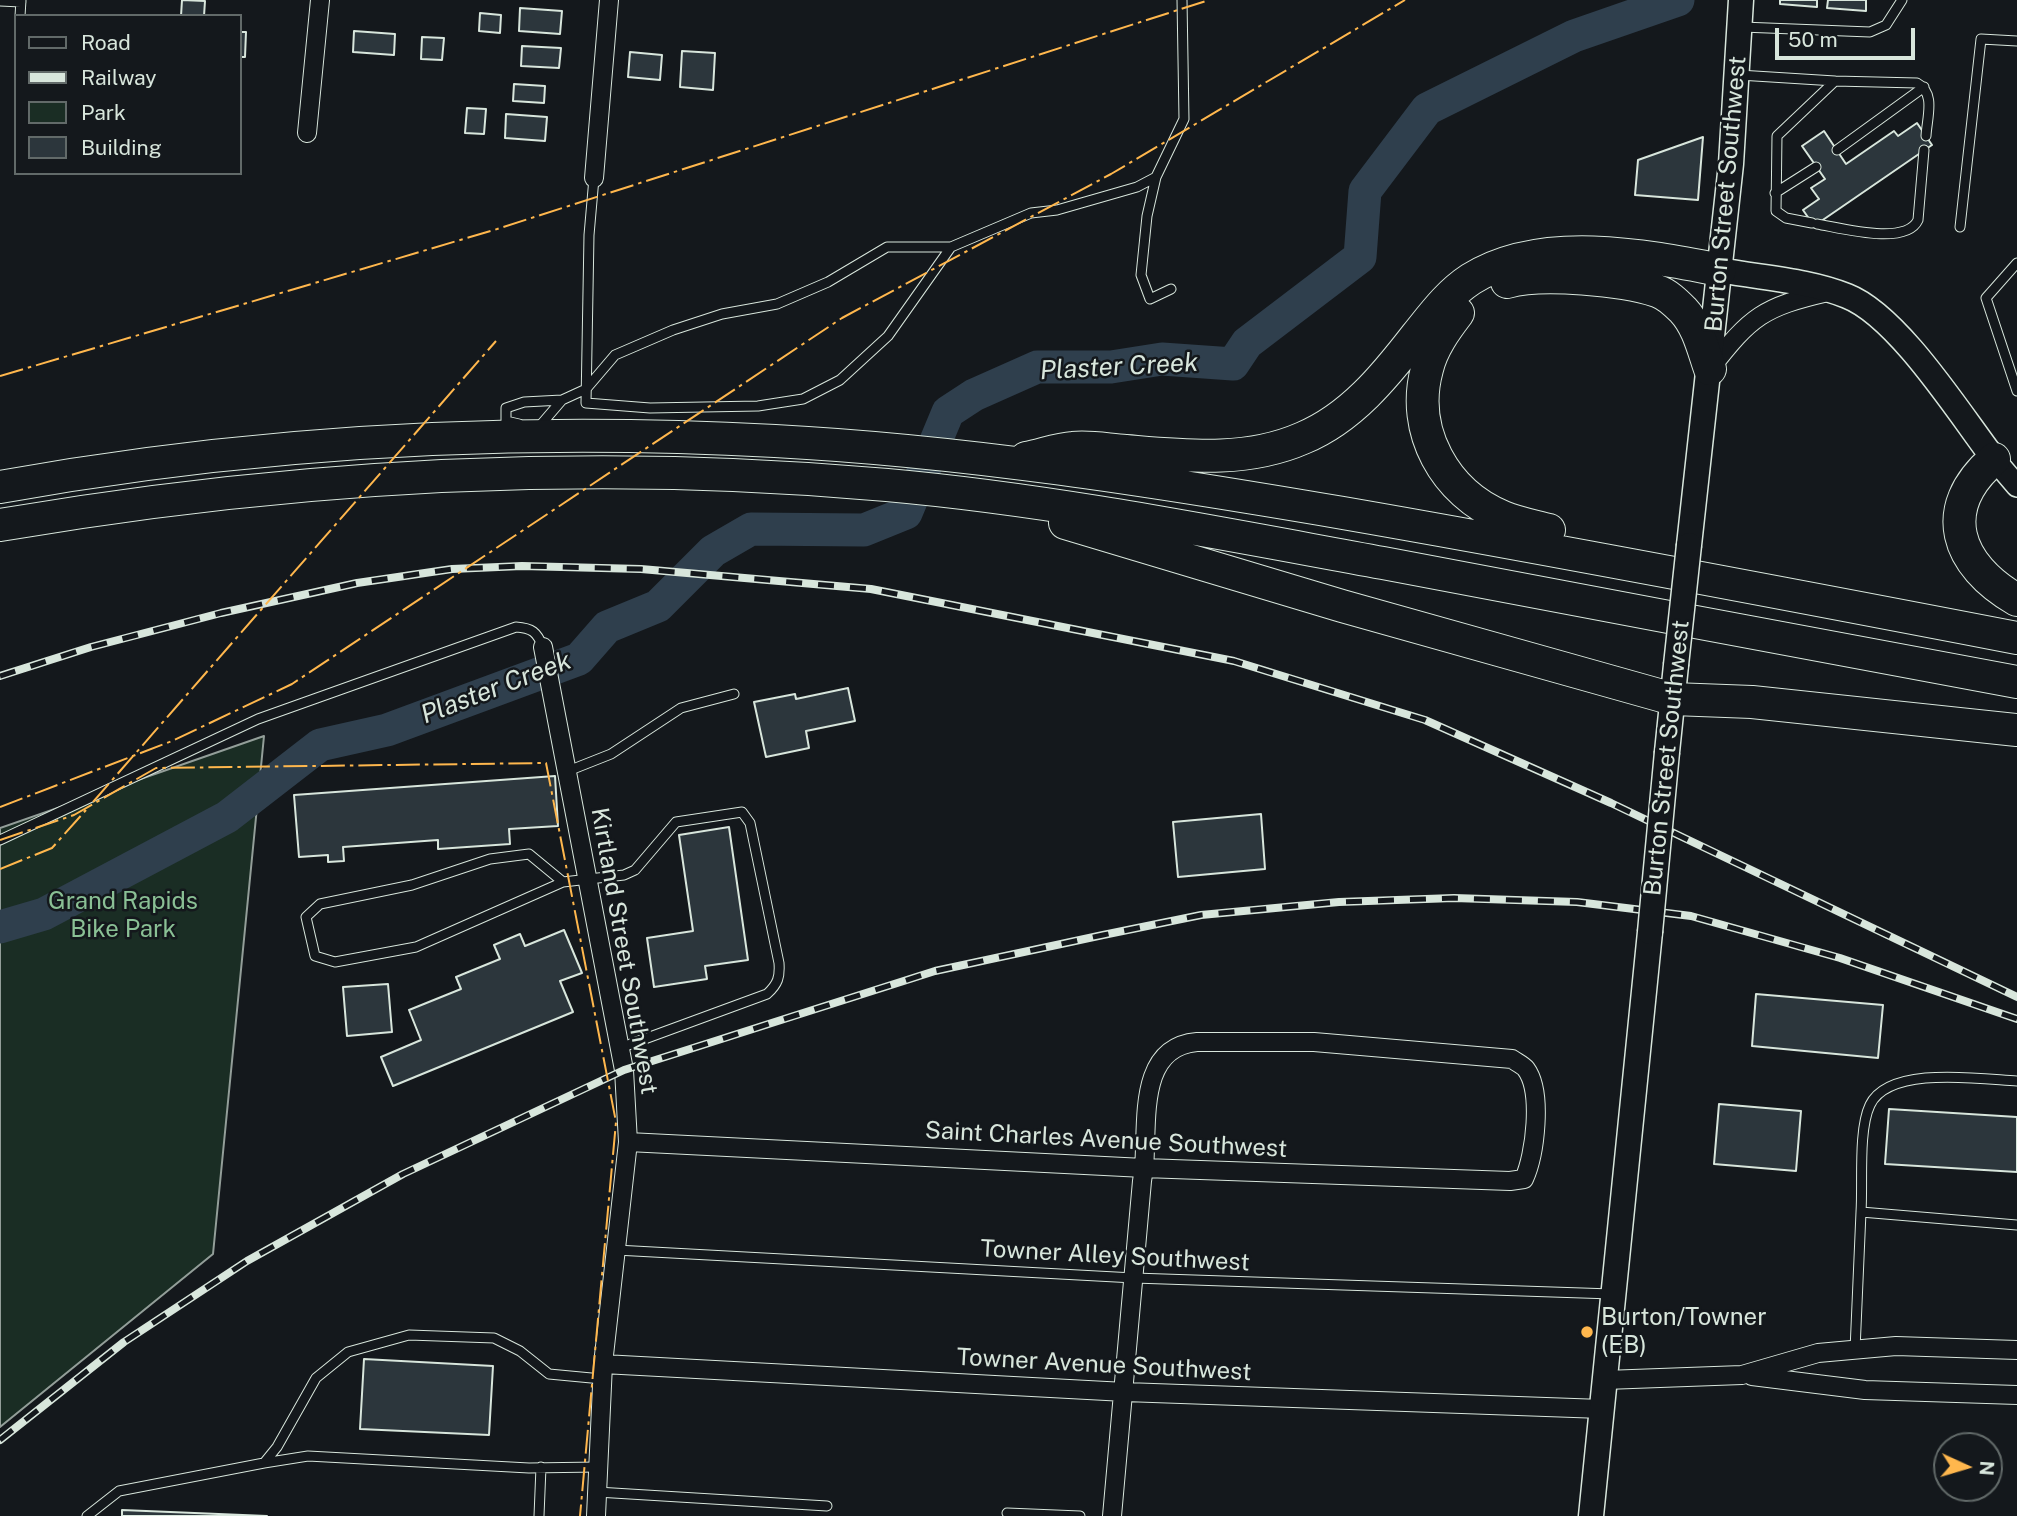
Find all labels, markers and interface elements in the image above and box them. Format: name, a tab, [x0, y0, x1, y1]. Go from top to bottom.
legend	[14, 14, 242, 175]
scale bar	[1779, 14, 1919, 58]
text: 50 m	[1788, 27, 1838, 52]
text: Road	[81, 30, 131, 55]
street label: Burton Street Southwest	[1700, 55, 1752, 333]
text: Railway	[81, 65, 157, 90]
text: Park	[81, 100, 126, 125]
text: Building	[81, 135, 162, 160]
water label: Plaster Creek	[1039, 347, 1199, 387]
street label: Burton Street Southwest	[1638, 619, 1696, 897]
water label: Plaster Creek	[416, 645, 576, 731]
street label: Kirtland Street Southwest	[585, 805, 663, 1097]
park label: Grand Rapids Bike Park	[48, 888, 198, 944]
street label: Saint Charles Avenue Southwest	[924, 1116, 1288, 1164]
street label: Towner Alley Southwest	[980, 1235, 1250, 1277]
place label: Burton/Towner (EB)	[1601, 1304, 1767, 1360]
marker: Burton/Towner (EB)	[1579, 1324, 1595, 1340]
street label: Towner Avenue Southwest	[956, 1343, 1252, 1387]
north arrow	[1933, 1432, 2003, 1502]
text: N	[1975, 1460, 1998, 1476]

